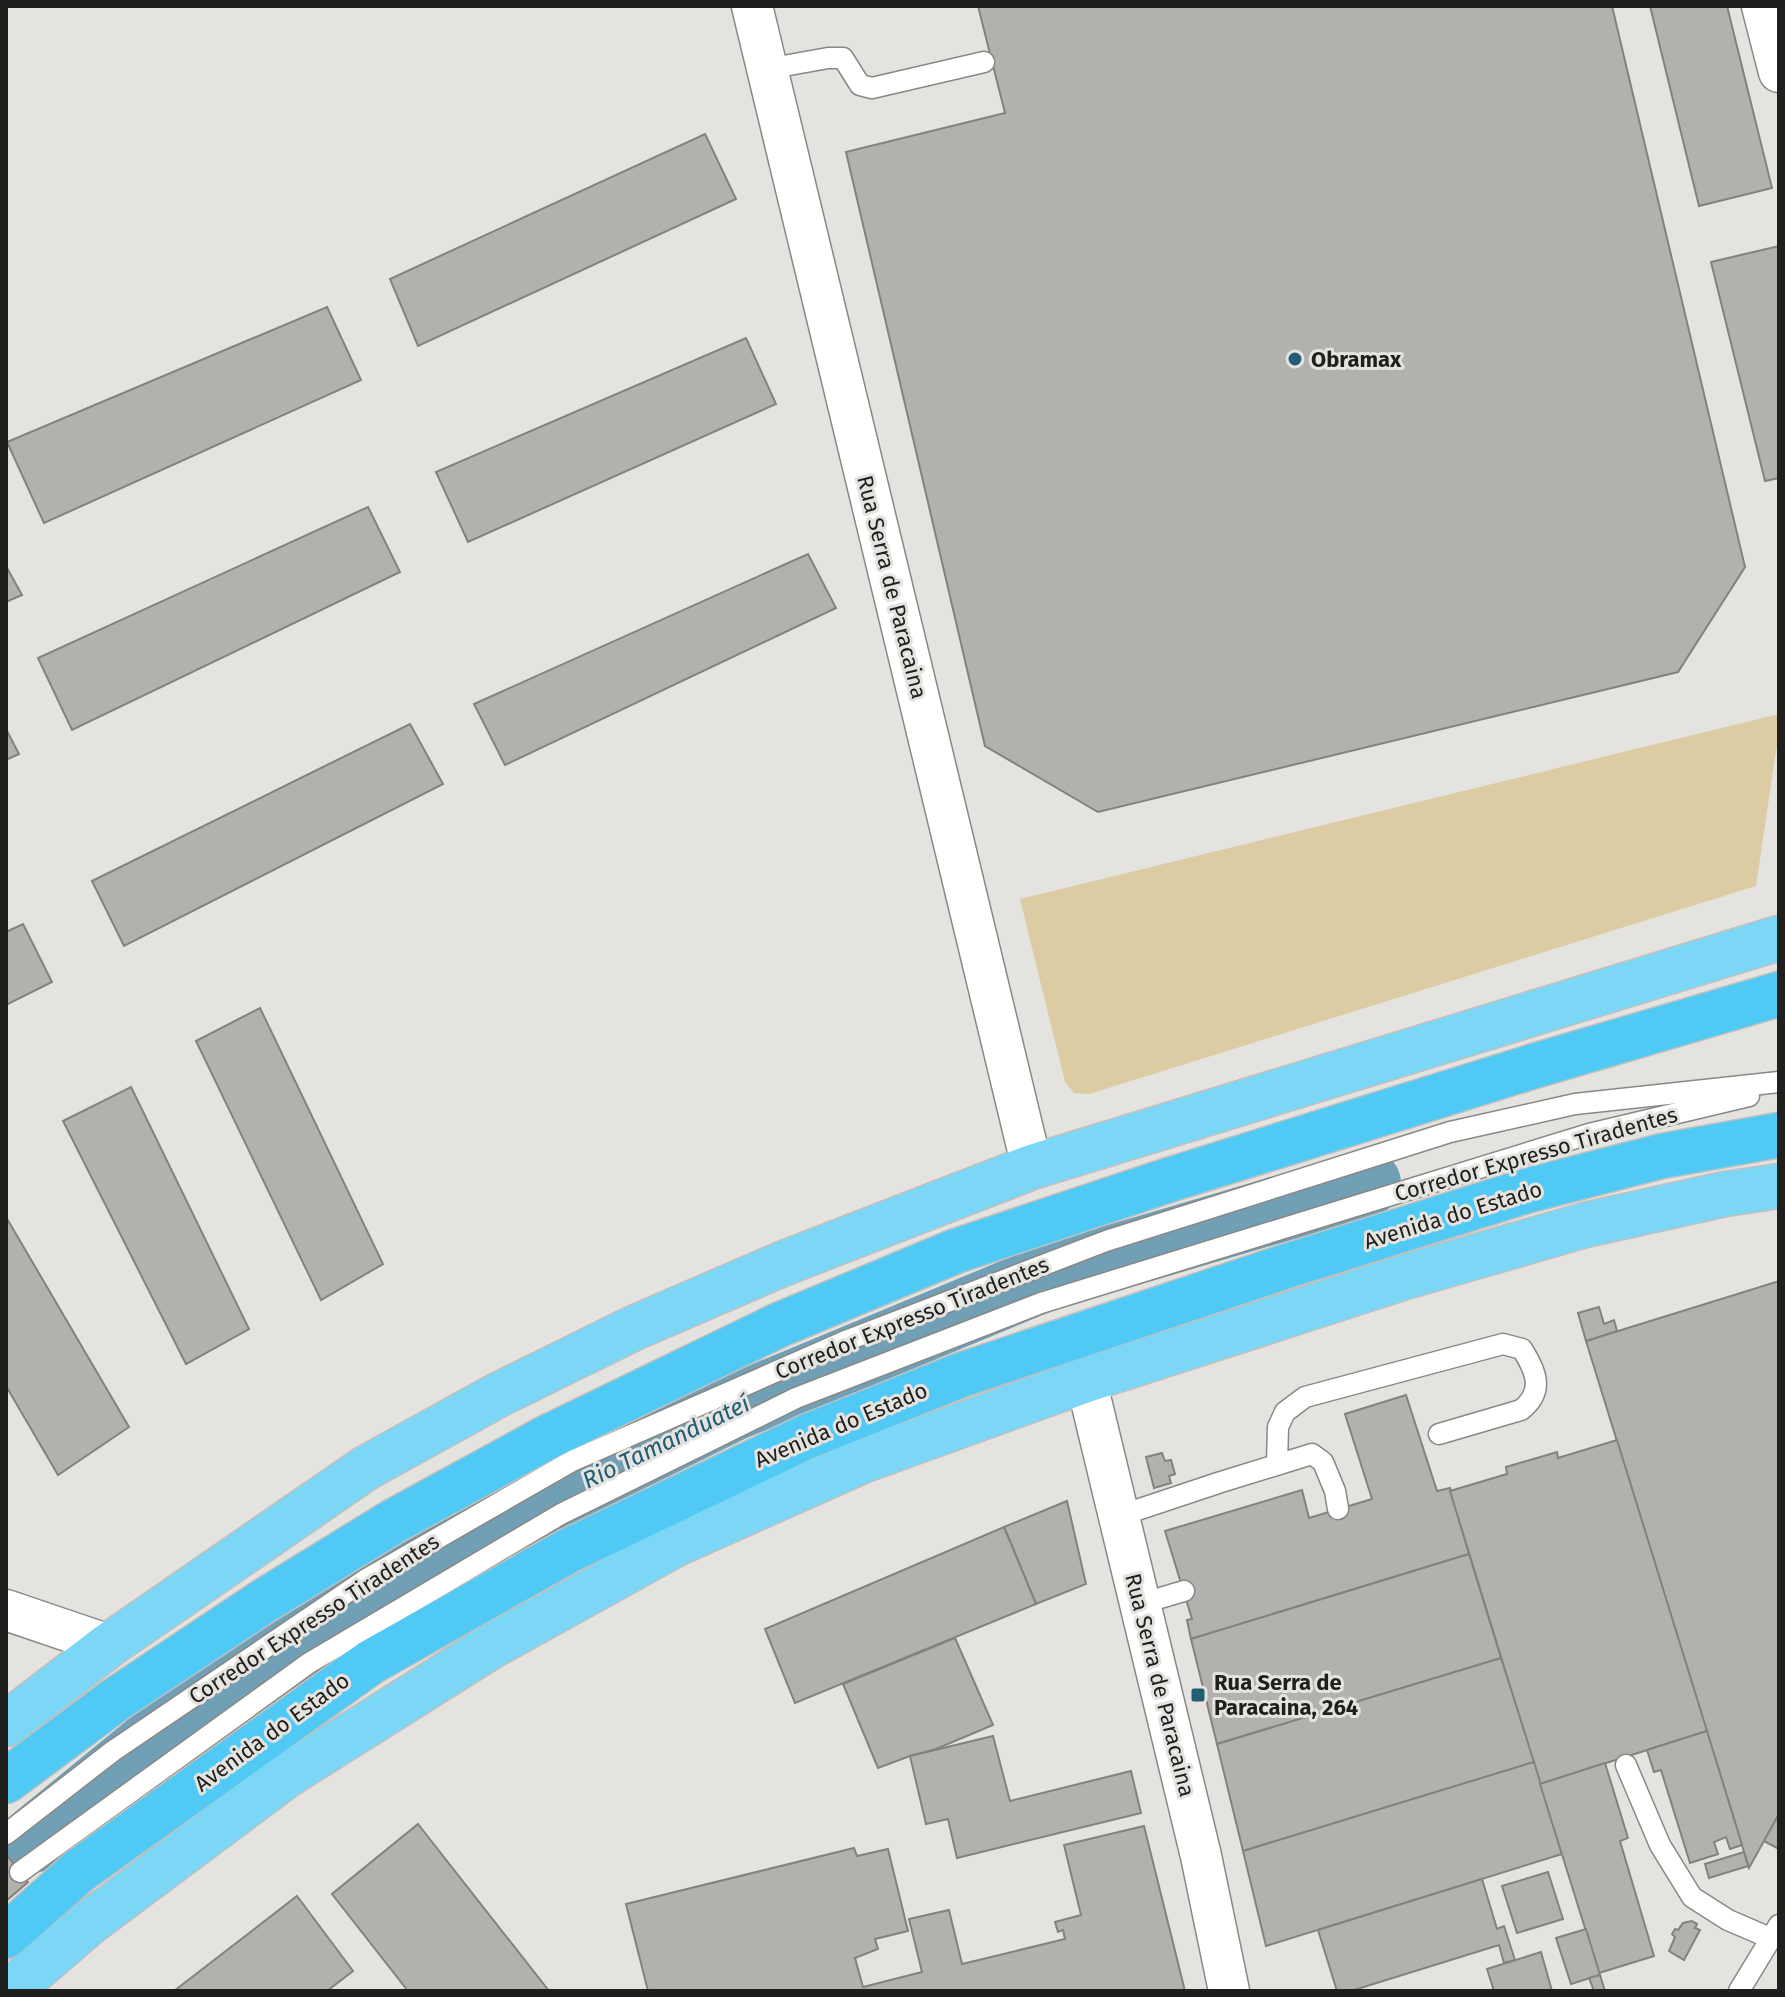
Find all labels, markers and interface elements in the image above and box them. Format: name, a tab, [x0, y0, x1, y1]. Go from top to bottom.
place label: Obramax	[1311, 346, 1402, 373]
marker: Obramax	[1286, 350, 1304, 368]
street label: Rua Serra de Paracaina	[851, 472, 933, 702]
street label: Corredor Expresso Tiradentes	[1392, 1101, 1680, 1207]
street label: Avenida do Estado	[1361, 1175, 1545, 1255]
street label: Corredor Expresso Tiradentes	[771, 1251, 1053, 1385]
street label: Avenida do Estado	[751, 1376, 931, 1474]
water label: Rio Tamanduateí	[578, 1389, 755, 1495]
street label: Corredor Expresso Tiradentes	[184, 1528, 444, 1710]
street label: Rua Serra de Paracaina	[1119, 1570, 1201, 1800]
street label: Avenida do Estado	[189, 1667, 355, 1797]
place label: Rua Serra de Paracaina, 264	[1214, 1669, 1358, 1721]
marker: Rua Serra de Paracaina, 264	[1189, 1686, 1207, 1704]

